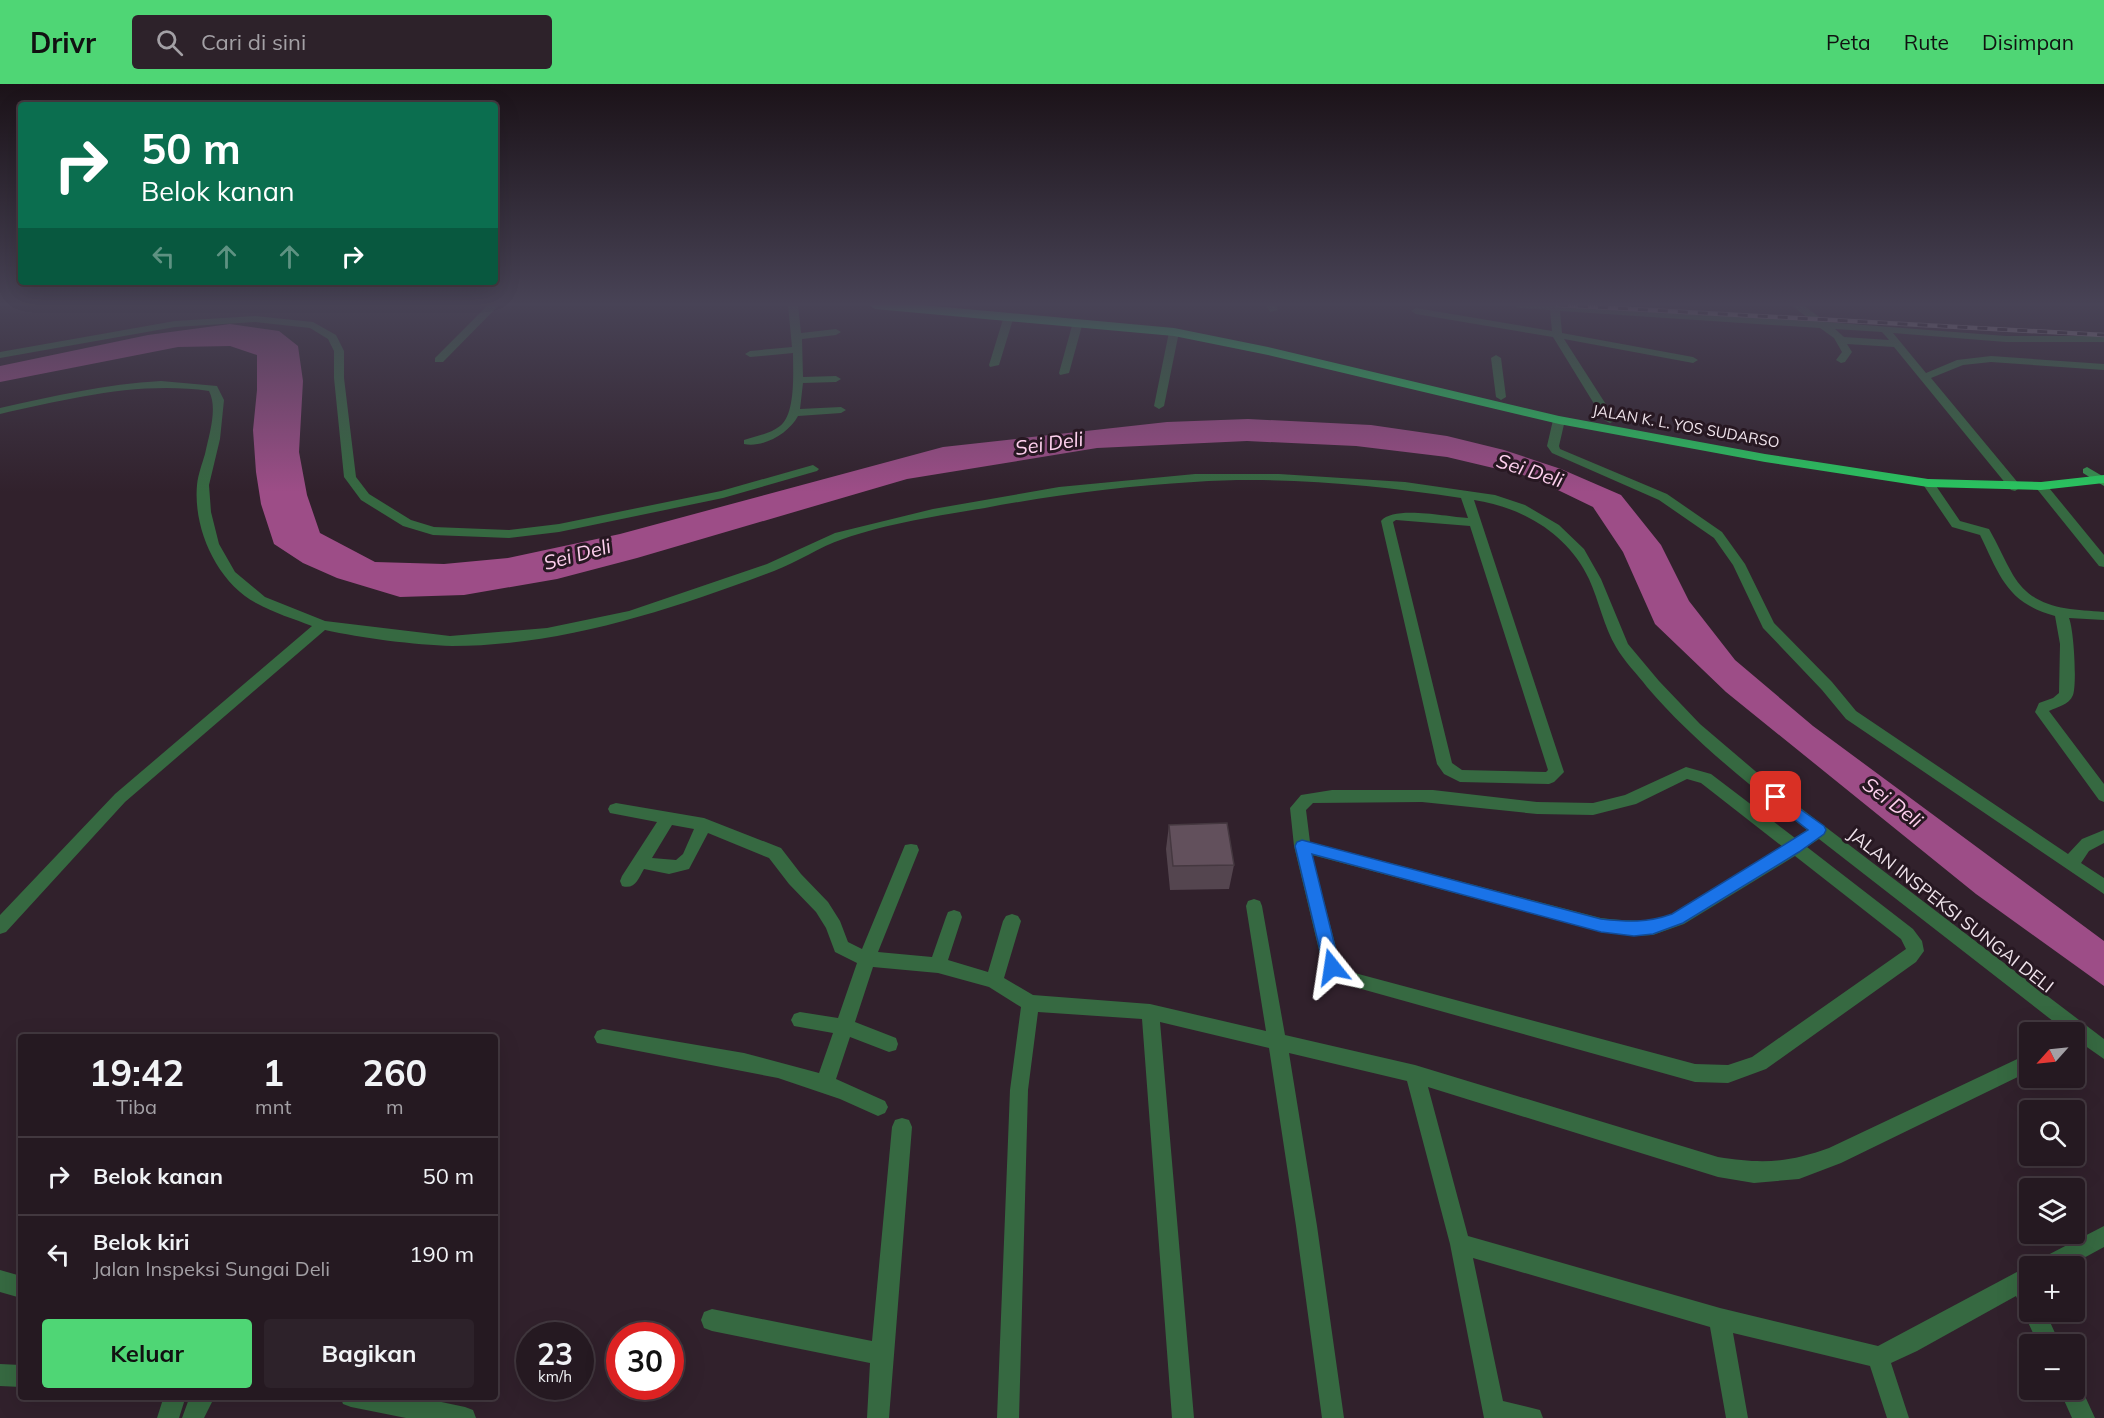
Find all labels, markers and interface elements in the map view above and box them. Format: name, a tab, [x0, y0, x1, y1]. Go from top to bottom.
search box	[132, 15, 552, 69]
text: Drivr	[30, 25, 96, 60]
icon: search	[153, 26, 186, 59]
text: Cari di sini	[201, 28, 306, 56]
text: Peta	[1826, 29, 1871, 55]
text: Rute	[1904, 29, 1949, 55]
text: Disimpan	[1982, 29, 2074, 55]
text: 50 m	[141, 122, 241, 175]
icon: right	[42, 126, 120, 204]
text: Belok kanan	[141, 174, 295, 208]
icon: left	[147, 240, 180, 273]
icon: ahead	[210, 240, 243, 273]
icon: ahead	[273, 240, 306, 273]
icon: right	[336, 240, 369, 273]
street label: JALAN K. L. YOS SUDARSO	[1591, 400, 1781, 452]
water label: Sei Deli	[1013, 426, 1085, 460]
water label: Sei Deli	[1493, 448, 1567, 493]
water label: Sei Deli	[541, 533, 614, 575]
pin	[1750, 771, 1801, 822]
water label: Sei Deli	[1858, 771, 1928, 833]
icon: arrive	[1759, 780, 1792, 813]
street label: JALAN INSPEKSI SUNGAI DELI	[1843, 822, 2059, 998]
position arrow	[1300, 935, 1364, 999]
north arrow	[2019, 1022, 2085, 1088]
map controls	[2019, 1022, 2085, 1400]
text: 19:42	[89, 1050, 184, 1095]
text: 1	[262, 1050, 284, 1095]
text: 260	[362, 1050, 427, 1095]
text: Tiba	[116, 1094, 157, 1119]
text: mnt	[255, 1094, 291, 1119]
text: m	[386, 1094, 403, 1119]
button: search	[2019, 1100, 2085, 1166]
icon: right	[42, 1160, 75, 1193]
text: Belok kanan	[93, 1162, 223, 1190]
text: 50 m	[423, 1162, 474, 1190]
button: layers	[2019, 1178, 2085, 1244]
text: Belok kiri	[93, 1228, 189, 1256]
icon: left	[42, 1238, 75, 1271]
text: 190 m	[409, 1240, 474, 1268]
text: Jalan Inspeksi Sungai Deli	[93, 1256, 330, 1281]
button: +	[2019, 1256, 2085, 1322]
button: Keluar	[42, 1319, 252, 1388]
button: Bagikan	[264, 1319, 474, 1388]
speed limit sign: 30	[606, 1322, 684, 1400]
button: −	[2019, 1334, 2085, 1400]
text: 23	[537, 1335, 573, 1373]
text: km/h	[538, 1367, 572, 1386]

